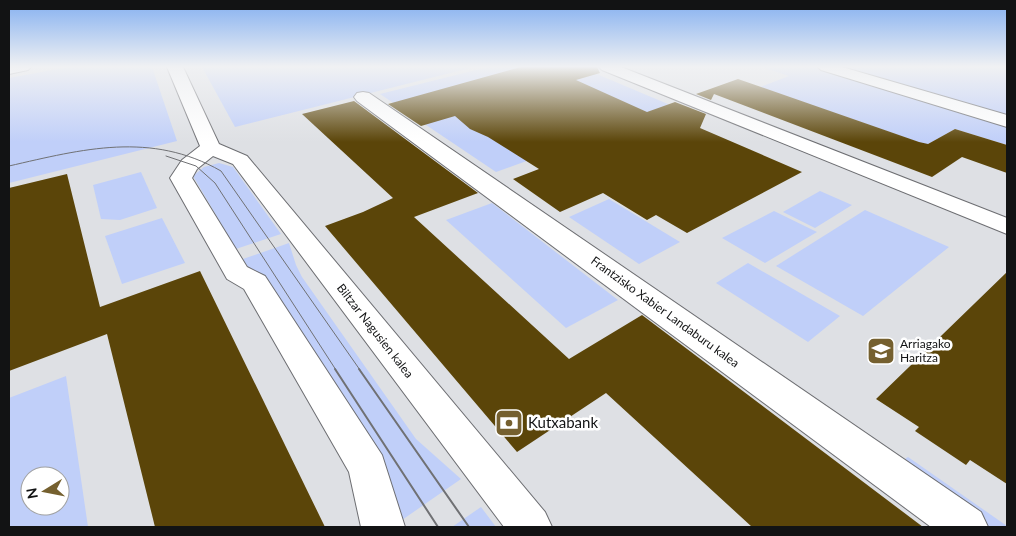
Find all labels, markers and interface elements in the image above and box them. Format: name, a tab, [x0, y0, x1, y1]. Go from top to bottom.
street label: Frantzisko Xabier Landaburu kalea	[588, 253, 742, 370]
street label: Biltzar Nagusien kalea	[334, 281, 417, 381]
school or university icon: Arriagako Haritza	[866, 336, 896, 366]
place label: Arriagako Haritza	[900, 336, 951, 365]
bank icon: Kutxabank	[494, 408, 524, 438]
place label: Kutxabank	[528, 413, 598, 431]
north arrow	[20, 466, 70, 516]
text: N	[22, 487, 41, 500]

